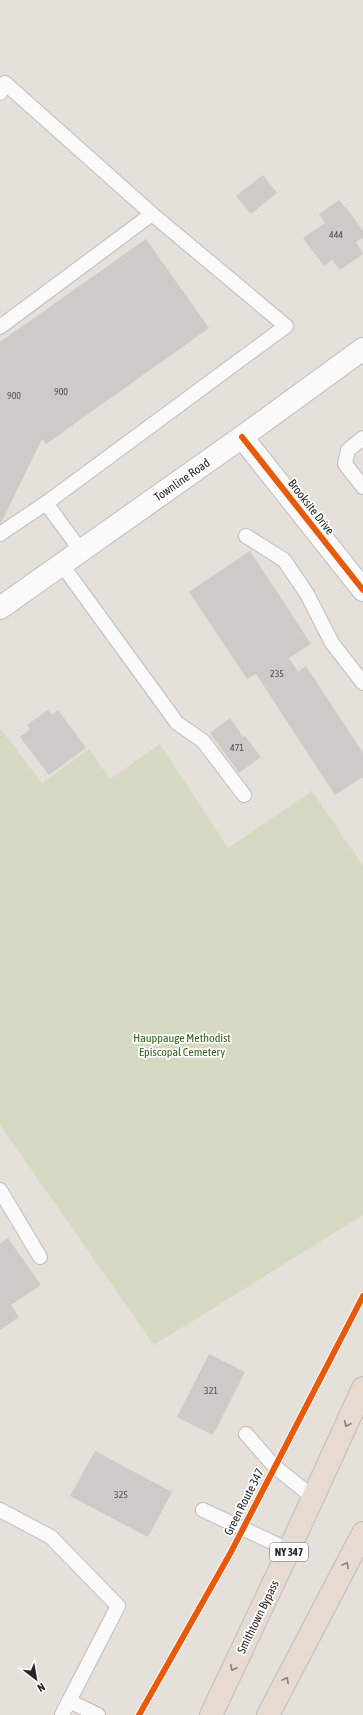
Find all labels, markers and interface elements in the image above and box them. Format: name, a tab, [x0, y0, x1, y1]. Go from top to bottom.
house number: 444	[329, 229, 343, 240]
house number: 900	[54, 386, 68, 397]
house number: 900	[7, 390, 21, 401]
street label: Townline Road	[151, 456, 213, 504]
street label: Brooksite Drive	[285, 476, 337, 538]
house number: 235	[270, 668, 284, 679]
house number: 471	[230, 742, 244, 753]
park label: Hauppauge Methodist Episcopal Cemetery	[133, 1031, 231, 1059]
house number: 321	[204, 1385, 218, 1396]
one-way arrow	[344, 1419, 352, 1427]
street label: Green Route 347	[221, 1466, 267, 1538]
house number: 325	[114, 1489, 128, 1500]
road number: NY 347	[270, 1543, 308, 1561]
one-way arrow	[342, 1562, 349, 1569]
street label: Smithtown Bypass	[234, 1578, 282, 1656]
north arrow	[16, 1659, 56, 1699]
one-way arrow	[230, 1664, 238, 1672]
one-way arrow	[281, 1677, 289, 1685]
text: N	[35, 1681, 47, 1694]

